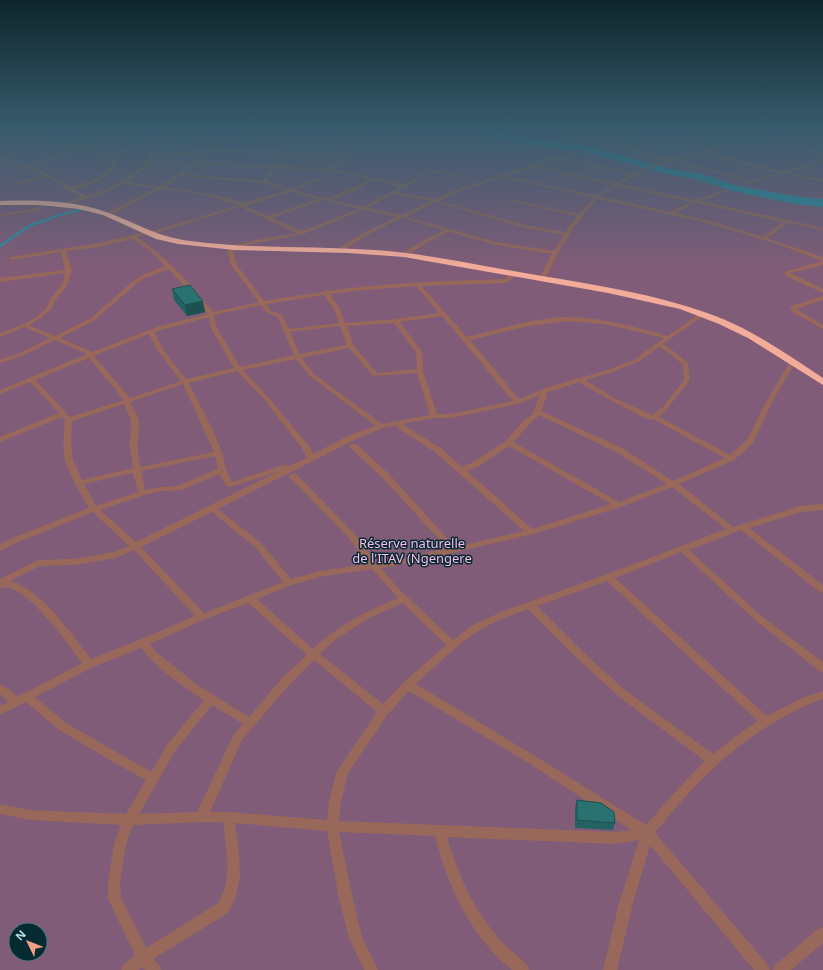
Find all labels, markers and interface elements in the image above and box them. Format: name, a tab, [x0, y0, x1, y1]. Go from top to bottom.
park label: Réserve naturelle de l'ITAV (Ngengere	[352, 534, 472, 567]
north arrow	[8, 922, 48, 962]
text: N	[12, 926, 29, 943]

